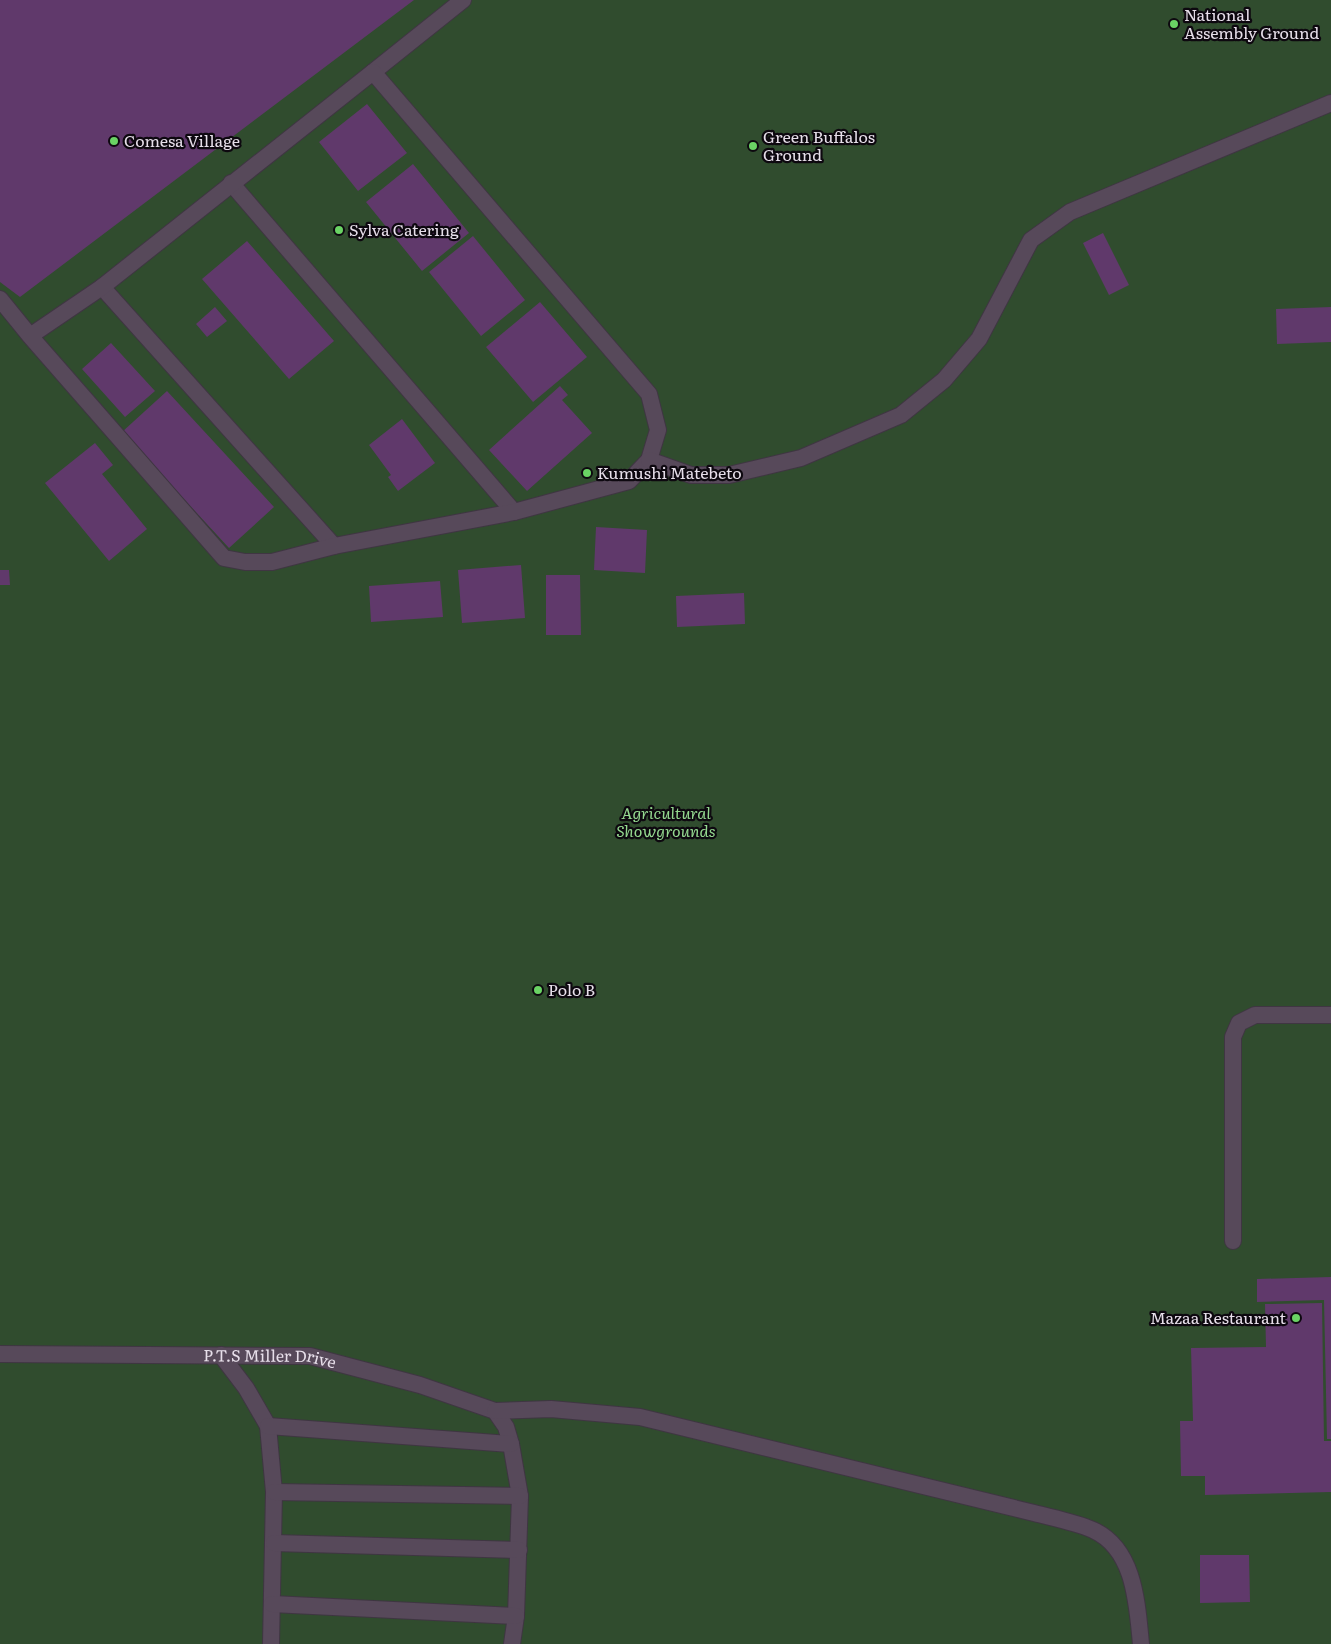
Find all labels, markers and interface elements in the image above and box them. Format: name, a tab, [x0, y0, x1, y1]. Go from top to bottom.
place label: National Assembly Ground	[1184, 2, 1319, 44]
marker: National Assembly Ground	[1168, 18, 1180, 30]
place label: Green Buffalos Ground	[763, 124, 875, 166]
place label: Comesa Village	[124, 128, 240, 152]
marker: Comesa Village	[108, 135, 120, 147]
marker: Green Buffalos Ground	[747, 140, 759, 152]
place label: Sylva Catering	[349, 217, 459, 241]
marker: Sylva Catering	[333, 224, 345, 236]
place label: Kumushi Matebeto	[597, 460, 742, 484]
marker: Kumushi Matebeto	[581, 467, 593, 479]
park label: Agricultural Showgrounds	[616, 800, 716, 842]
place label: Polo B	[548, 977, 595, 1001]
marker: Polo B	[532, 984, 544, 996]
place label: Mazaa Restaurant	[1150, 1305, 1287, 1329]
marker: Mazaa Restaurant	[1290, 1312, 1302, 1324]
street label: P.T.S Miller Drive	[203, 1342, 339, 1373]

